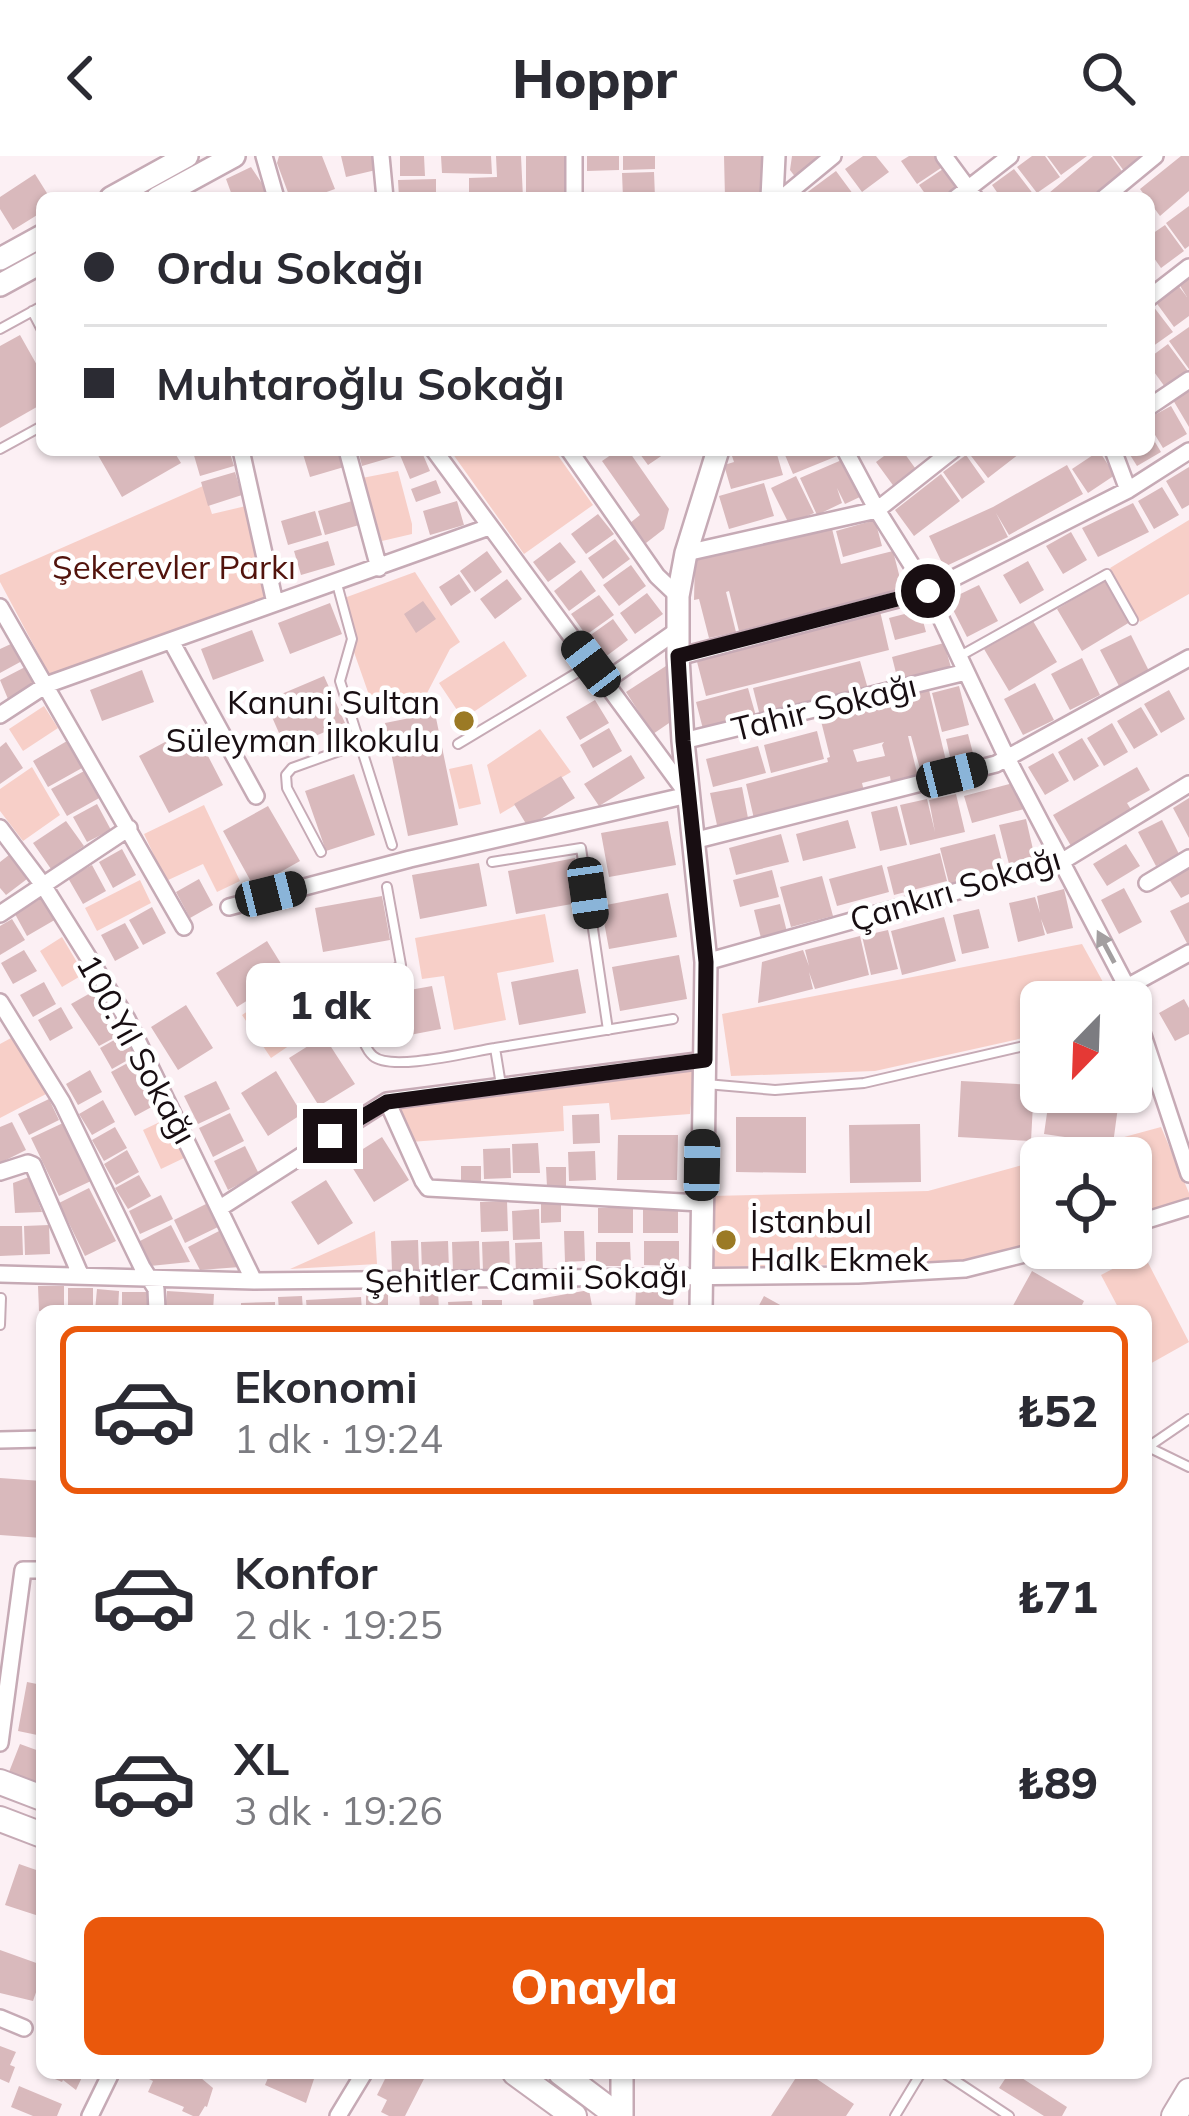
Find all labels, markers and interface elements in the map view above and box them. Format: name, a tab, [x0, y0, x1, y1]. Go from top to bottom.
text: Hoppr	[512, 44, 677, 112]
icon: back	[48, 45, 114, 111]
icon: search	[1075, 45, 1141, 111]
text: Ordu Sokağı	[156, 239, 424, 295]
text: Muhtaroğlu Sokağı	[156, 355, 565, 411]
park label: Şekerevler Parkı	[52, 546, 296, 587]
route start	[901, 564, 955, 618]
car	[555, 624, 627, 704]
street label: Tahir Sokağı	[727, 664, 920, 749]
place label: Kanuni Sultan Süleyman İlkokulu	[166, 681, 440, 760]
marker: Kanuni Sultan Süleyman İlkokulu	[451, 708, 477, 734]
car	[913, 749, 991, 801]
street label: Çankırı Sokağı	[845, 837, 1065, 940]
car	[565, 855, 611, 931]
car	[232, 868, 310, 920]
one-way arrow	[1096, 929, 1117, 964]
street label: 100.Yıl Sokağı	[68, 947, 206, 1151]
callout: 1 dk	[246, 962, 414, 1046]
text: 1 dk	[289, 980, 371, 1029]
north arrow	[1020, 981, 1152, 1113]
map controls	[1020, 981, 1152, 1269]
route end	[303, 1109, 357, 1163]
car	[683, 1129, 721, 1201]
button: locate	[1020, 1137, 1152, 1269]
place label: İstanbul Halk Ekmek	[750, 1200, 930, 1279]
marker: İstanbul Halk Ekmek	[713, 1227, 739, 1253]
street label: Şehitler Camii Sokağı	[364, 1254, 688, 1301]
icon: car	[90, 1356, 198, 1464]
text: Ekonomi	[234, 1358, 418, 1414]
text: ₺52	[1017, 1382, 1098, 1438]
text: 1 dk · 19:24	[234, 1414, 443, 1463]
icon: car	[90, 1542, 198, 1650]
text: Konfor	[234, 1544, 377, 1600]
text: ₺71	[1017, 1568, 1098, 1624]
text: 2 dk · 19:25	[234, 1600, 443, 1649]
icon: car	[90, 1728, 198, 1836]
text: XL	[234, 1730, 289, 1786]
text: ₺89	[1017, 1754, 1098, 1810]
text: 3 dk · 19:26	[234, 1786, 443, 1835]
button: Onayla	[84, 1917, 1104, 2055]

